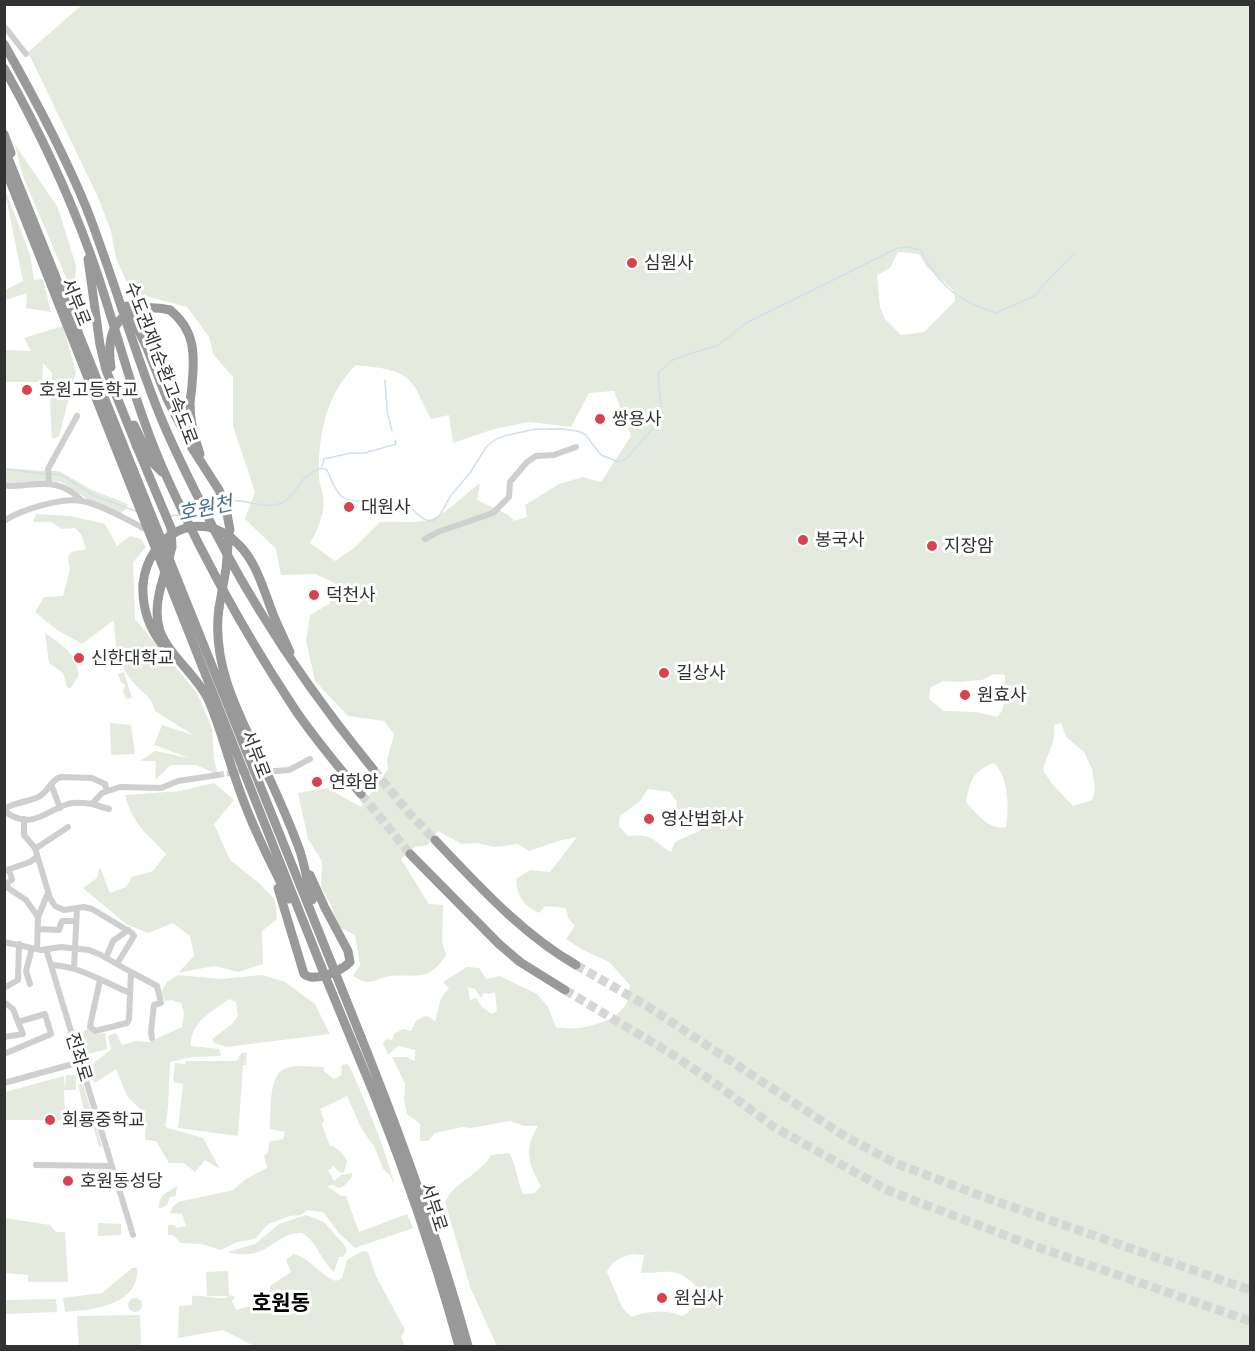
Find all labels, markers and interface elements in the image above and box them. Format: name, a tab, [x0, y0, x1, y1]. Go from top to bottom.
place label: 심원사	[644, 252, 694, 273]
marker: 심원사	[625, 256, 639, 270]
street label: 서부로	[57, 275, 96, 329]
street label: 수도권제1순환고속도로	[121, 278, 202, 447]
place label: 호원고등학교	[39, 379, 138, 400]
marker: 호원고등학교	[20, 383, 34, 397]
place label: 쌍용사	[612, 408, 662, 429]
marker: 쌍용사	[593, 412, 607, 426]
water label: 호원천	[176, 490, 237, 525]
place label: 대원사	[361, 496, 411, 517]
marker: 대원사	[342, 500, 356, 514]
place label: 봉국사	[815, 529, 865, 550]
marker: 봉국사	[796, 533, 810, 547]
place label: 지장암	[944, 535, 994, 556]
marker: 지장암	[925, 539, 939, 553]
place label: 덕천사	[326, 584, 376, 605]
marker: 덕천사	[307, 588, 321, 602]
place label: 신한대학교	[91, 647, 174, 668]
marker: 신한대학교	[72, 651, 86, 665]
place label: 길상사	[676, 662, 726, 683]
marker: 길상사	[657, 666, 671, 680]
place label: 원효사	[977, 684, 1027, 705]
marker: 원효사	[958, 688, 972, 702]
street label: 서부로	[238, 727, 275, 781]
place label: 연화암	[329, 771, 379, 792]
marker: 연화암	[310, 775, 324, 789]
place label: 영산법화사	[661, 808, 744, 829]
marker: 영산법화사	[642, 812, 656, 826]
street label: 전좌로	[62, 1030, 97, 1084]
place label: 회룡중학교	[62, 1109, 145, 1130]
marker: 회룡중학교	[43, 1113, 57, 1127]
place label: 호원동성당	[80, 1170, 163, 1191]
marker: 호원동성당	[61, 1174, 75, 1188]
street label: 서부로	[417, 1180, 452, 1234]
place label: 원심사	[674, 1287, 724, 1308]
district label: 호원동	[252, 1290, 310, 1315]
marker: 원심사	[655, 1291, 669, 1305]

